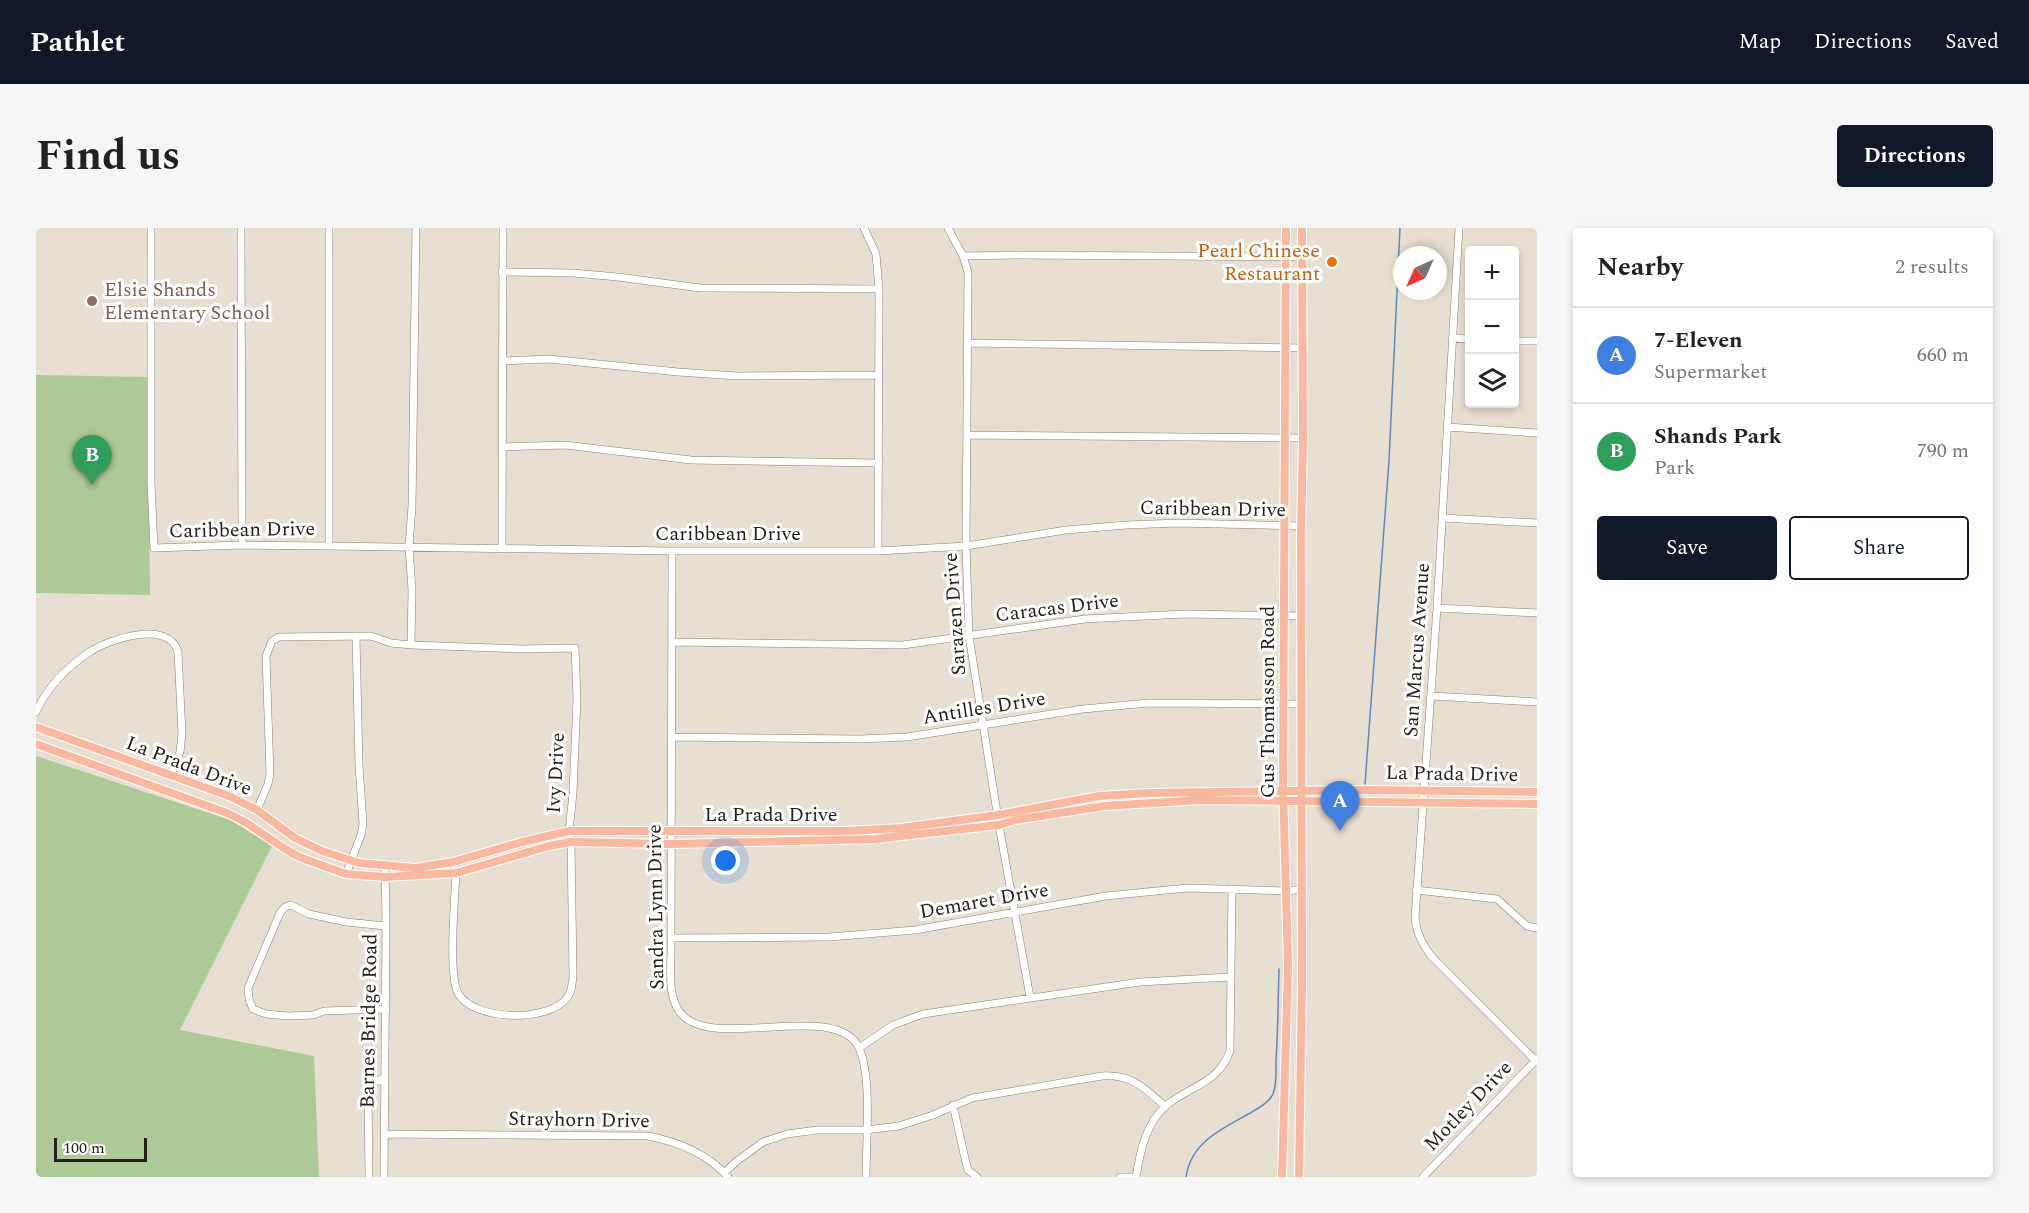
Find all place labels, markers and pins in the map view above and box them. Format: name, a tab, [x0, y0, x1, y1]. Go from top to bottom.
place label: Pearl Chinese Restaurant	[1197, 236, 1320, 289]
marker: Pearl Chinese Restaurant	[1325, 255, 1339, 269]
place label: Elsie Shands Elementary School	[104, 275, 270, 328]
marker: Elsie Shands Elementary School	[85, 294, 99, 308]
pin: B	[72, 436, 112, 485]
pin: A	[1320, 782, 1360, 831]

